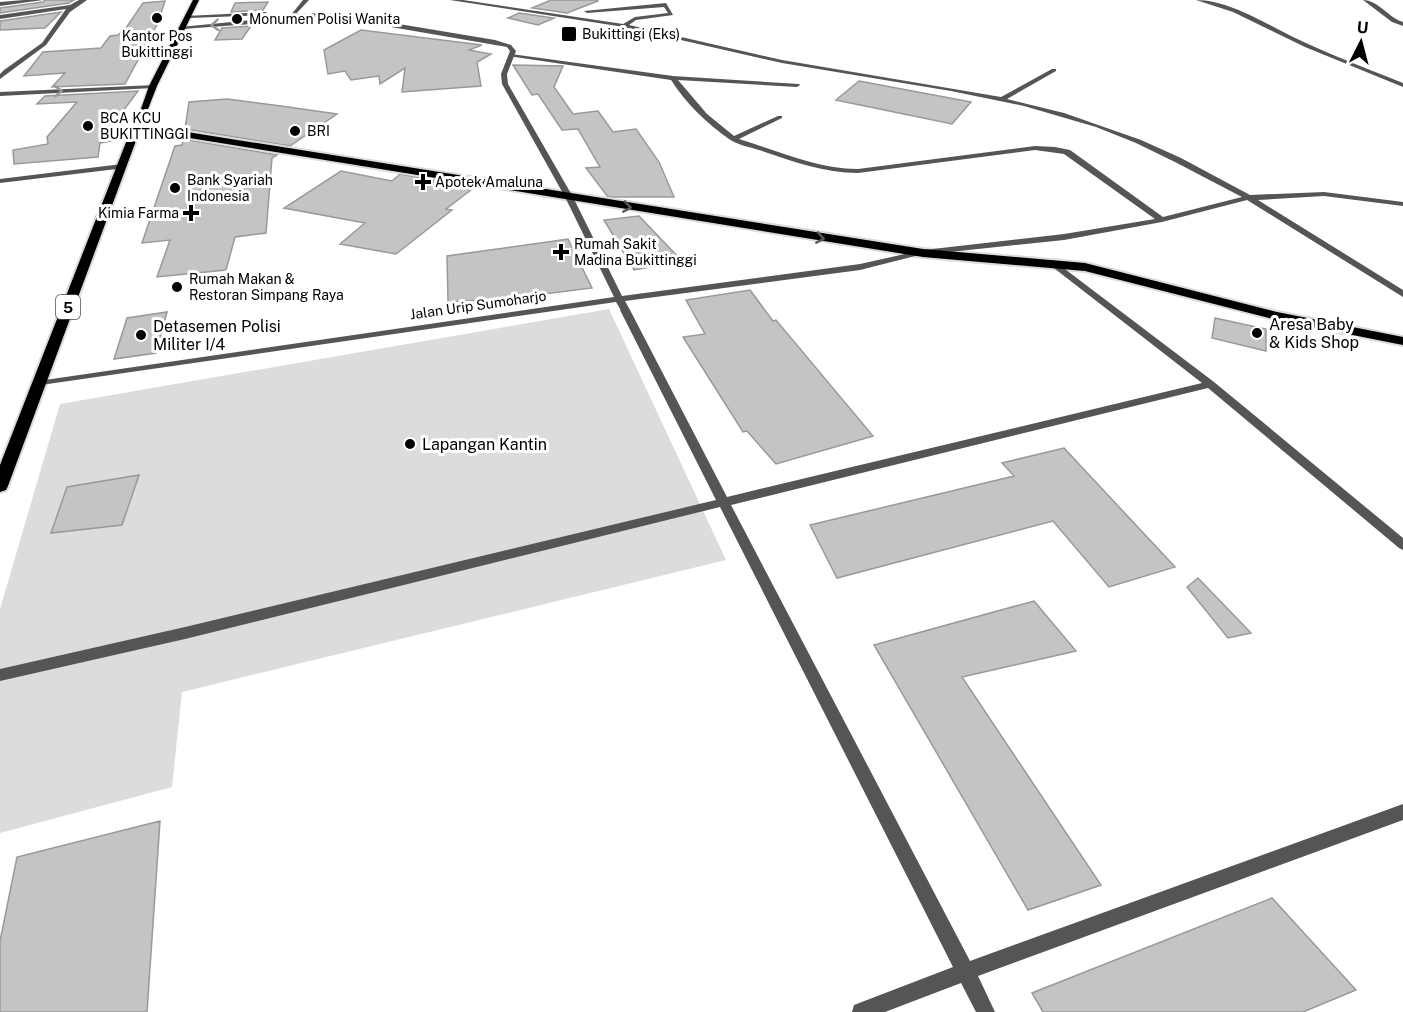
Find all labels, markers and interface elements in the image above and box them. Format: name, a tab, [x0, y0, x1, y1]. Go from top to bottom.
marker: Kantor Pos Bukittinggi	[150, 11, 164, 25]
place label: Monumen Polisi Wanita	[249, 11, 400, 27]
marker: Monumen Polisi Wanita	[230, 12, 244, 26]
north arrow	[1331, 12, 1391, 72]
one-way arrow	[210, 18, 219, 31]
text: U	[1356, 18, 1369, 38]
marker: Bukittingi (Eks)	[560, 25, 578, 43]
place label: Bukittingi (Eks)	[582, 26, 680, 42]
place label: Kantor Pos Bukittinggi	[121, 28, 193, 60]
one-way arrow	[54, 85, 63, 98]
place label: BCA KCU BUKITTINGGI	[100, 110, 189, 142]
marker: BCA KCU BUKITTINGGI	[81, 119, 95, 133]
place label: BRI	[307, 123, 330, 139]
marker: BRI	[288, 124, 302, 138]
place label: Bank Syariah Indonesia	[187, 172, 273, 204]
place label: Apotek Amaluna	[435, 174, 543, 190]
marker: Apotek Amaluna	[416, 175, 430, 189]
marker: Bank Syariah Indonesia	[168, 181, 182, 195]
one-way arrow	[623, 200, 632, 212]
place label: Kimia Farma	[98, 205, 179, 221]
marker: Kimia Farma	[184, 206, 198, 220]
one-way arrow	[815, 231, 824, 243]
place label: Rumah Sakit Madina Bukittinggi	[574, 236, 697, 268]
marker: Rumah Sakit Madina Bukittinggi	[552, 243, 570, 261]
place label: Rumah Makan & Restoran Simpang Raya	[189, 271, 344, 303]
marker: Rumah Makan & Restoran Simpang Raya	[170, 280, 184, 294]
street label: Jalan Urip Sumoharjo	[409, 287, 547, 322]
road number: 5	[56, 295, 80, 319]
place label: Aresa Baby & Kids Shop	[1269, 315, 1359, 352]
place label: Detasemen Polisi Militer I/4	[153, 317, 281, 354]
marker: Aresa Baby & Kids Shop	[1250, 326, 1264, 340]
marker: Detasemen Polisi Militer I/4	[134, 328, 148, 342]
place label: Lapangan Kantin	[422, 435, 547, 454]
marker: Lapangan Kantin	[403, 437, 417, 451]

